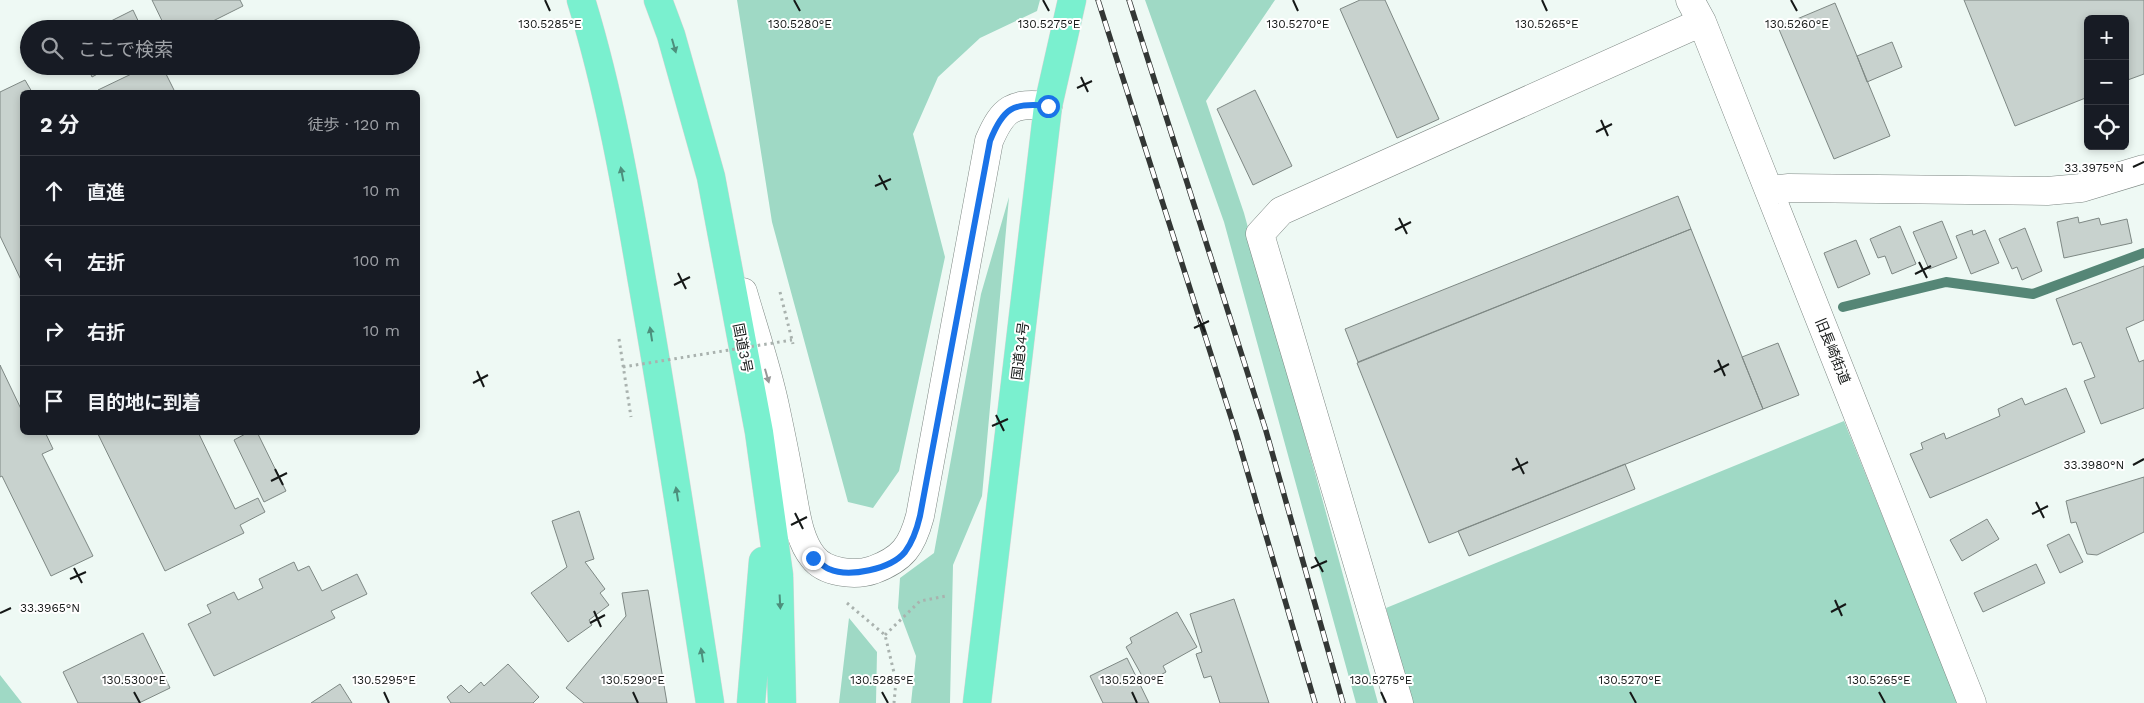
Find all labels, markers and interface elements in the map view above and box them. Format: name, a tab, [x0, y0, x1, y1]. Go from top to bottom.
map controls	[2084, 15, 2129, 150]
button: +	[2084, 15, 2129, 60]
text: 130.5285°E	[518, 17, 582, 31]
text: 130.5280°E	[768, 17, 832, 31]
text: 130.5275°E	[1018, 17, 1081, 31]
text: 130.5270°E	[1267, 17, 1330, 31]
text: 130.5265°E	[1515, 17, 1579, 31]
text: 130.5260°E	[1765, 17, 1829, 31]
search box	[20, 20, 420, 75]
icon: search	[38, 34, 66, 62]
text: ここで検索	[78, 38, 173, 61]
one-way arrow	[670, 39, 678, 54]
button: −	[2084, 60, 2129, 105]
route start	[1037, 95, 1060, 118]
button: locate	[2084, 105, 2129, 150]
text: 2 分	[40, 112, 80, 137]
text: 徒歩 · 120 m	[308, 115, 400, 134]
text: 33.3975°N	[2064, 161, 2124, 175]
one-way arrow	[618, 166, 626, 182]
icon: ahead	[40, 177, 68, 205]
text: 直進	[87, 181, 125, 204]
text: 10 m	[363, 181, 400, 200]
icon: left	[40, 247, 68, 275]
text: 左折	[87, 251, 125, 274]
text: 100 m	[353, 251, 400, 270]
street label: 旧長崎街道	[1812, 316, 1854, 386]
icon: right	[40, 317, 68, 345]
text: 右折	[87, 321, 125, 344]
text: 10 m	[363, 321, 400, 340]
street label: 国道34号	[1008, 321, 1032, 381]
street label: 国道3号	[730, 322, 756, 374]
one-way arrow	[647, 326, 655, 342]
one-way arrow	[763, 368, 771, 383]
icon: arrive	[40, 387, 68, 415]
text: 目的地に到着	[87, 391, 201, 414]
text: 33.3980°N	[2064, 458, 2124, 472]
one-way arrow	[672, 486, 680, 502]
route end	[802, 547, 825, 570]
one-way arrow	[776, 594, 784, 610]
text: 33.3965°N	[20, 601, 80, 615]
one-way arrow	[698, 646, 706, 662]
text: 130.5300°E	[102, 673, 166, 687]
text: 130.5295°E	[352, 673, 416, 687]
text: 130.5290°E	[601, 673, 665, 687]
text: 130.5285°E	[850, 673, 914, 687]
text: 130.5280°E	[1100, 673, 1164, 687]
text: 130.5275°E	[1350, 673, 1413, 687]
text: 130.5270°E	[1599, 673, 1662, 687]
text: 130.5265°E	[1847, 673, 1911, 687]

